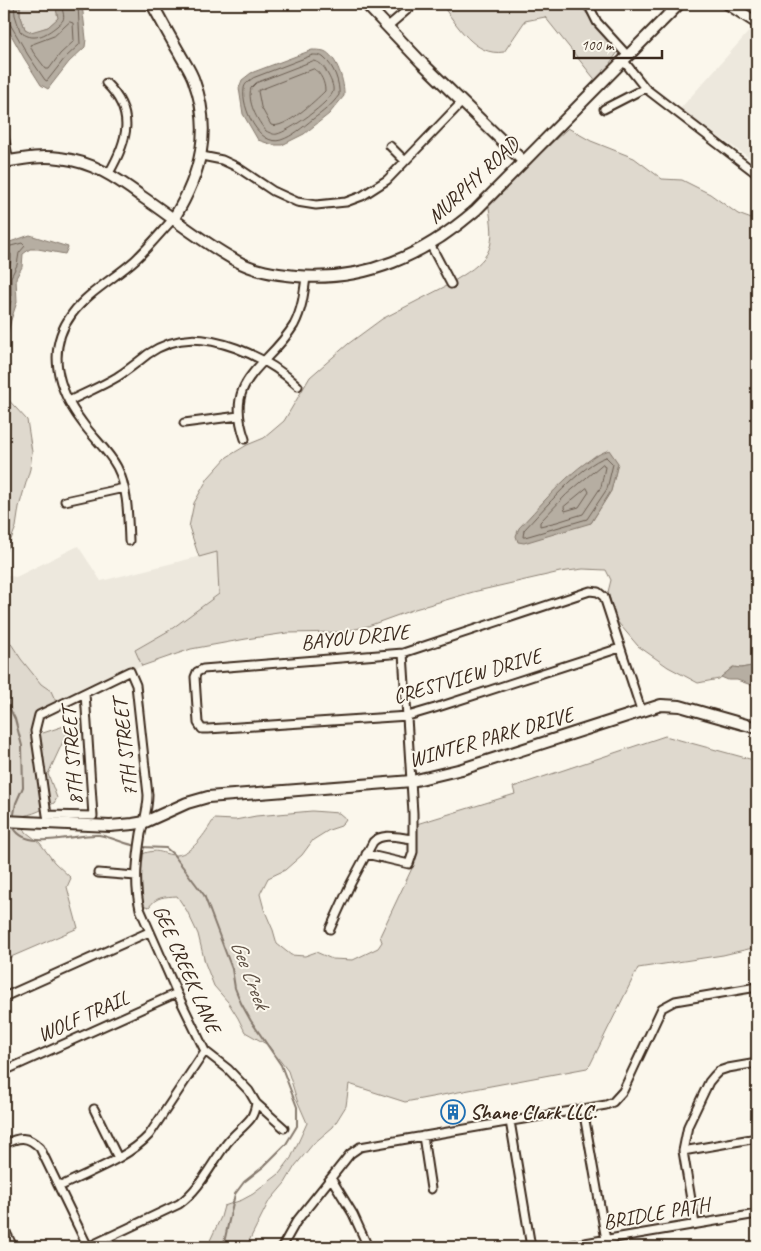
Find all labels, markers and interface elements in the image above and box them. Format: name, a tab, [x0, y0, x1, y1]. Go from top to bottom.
scale bar	[574, 28, 661, 60]
text: 100 m	[581, 36, 615, 55]
street label: MURPHY ROAD	[422, 130, 526, 229]
street label: BAYOU DRIVE	[300, 618, 413, 656]
street label: CRESTVIEW DRIVE	[390, 642, 547, 710]
street label: 7TH STREET	[106, 693, 143, 798]
street label: WINTER PARK DRIVE	[406, 700, 579, 773]
street label: 8TH STREET	[55, 701, 88, 806]
street label: GEE CREEK LANE	[147, 901, 228, 1039]
water label: Gee Creek	[224, 936, 277, 1016]
street label: WOLF TRAIL	[33, 984, 134, 1048]
building icon: Shane Clark LLC.	[440, 1099, 466, 1125]
place label: Shane Clark LLC.	[470, 1099, 598, 1125]
street label: BRIDLE PATH	[601, 1190, 714, 1235]

